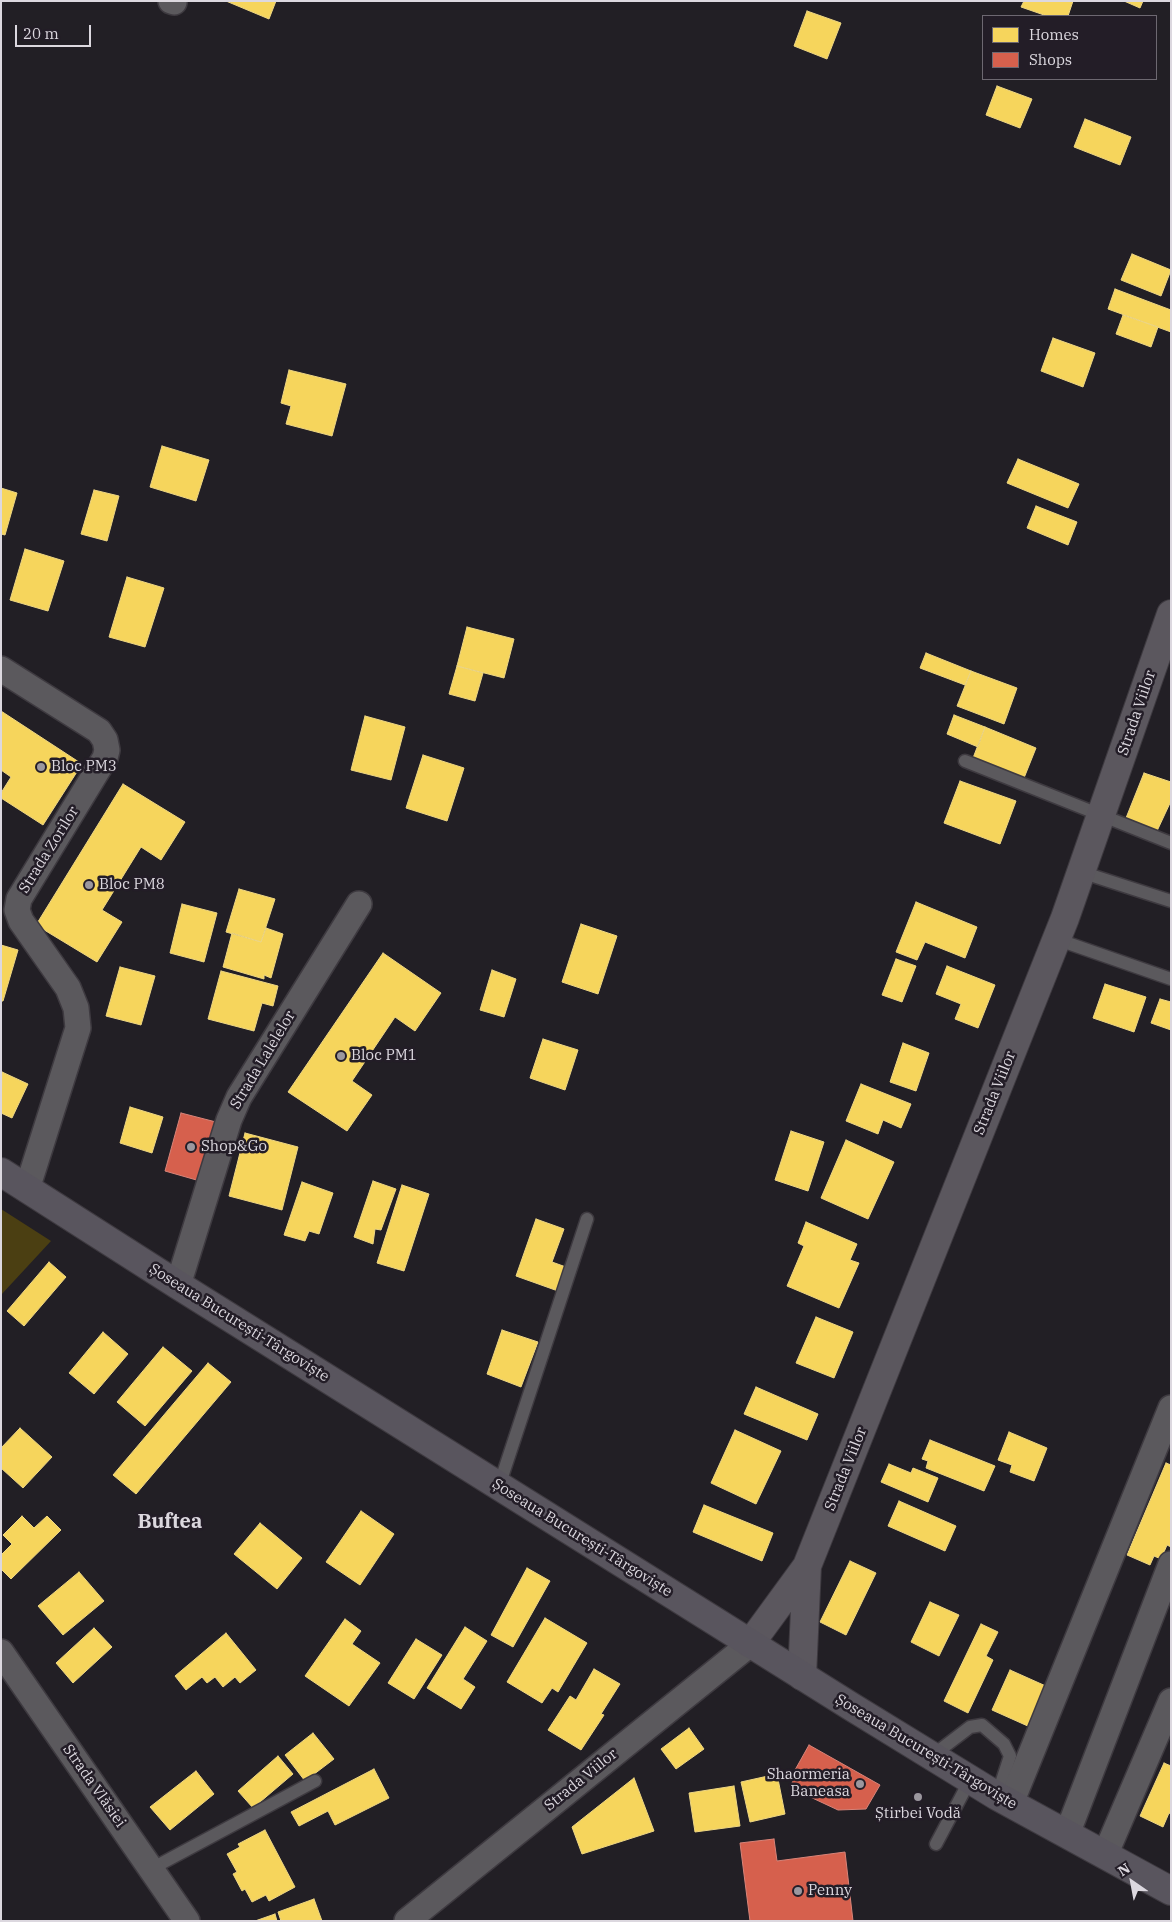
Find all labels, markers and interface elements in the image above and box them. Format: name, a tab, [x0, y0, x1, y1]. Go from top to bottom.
scale bar	[18, 15, 94, 47]
legend	[982, 15, 1157, 80]
text: 20 m	[23, 24, 59, 43]
text: Homes	[1029, 25, 1079, 44]
text: Shops	[1029, 50, 1072, 69]
street label: Strada Viilor	[1114, 668, 1160, 758]
place label: Bloc PM3	[51, 758, 117, 776]
marker: Bloc PM3	[35, 761, 47, 773]
street label: Strada Zorilor	[15, 803, 83, 897]
place label: Bloc PM8	[99, 876, 165, 894]
marker: Bloc PM8	[83, 879, 95, 891]
street label: Strada Lalelelor	[227, 1008, 299, 1112]
place label: Bloc PM1	[351, 1047, 417, 1065]
street label: Strada Viilor	[970, 1049, 1020, 1137]
marker: Bloc PM1	[335, 1050, 347, 1062]
place label: Shop&Go	[201, 1138, 267, 1156]
marker: Shop&Go	[185, 1141, 197, 1153]
street label: Șoseaua București-Târgoviște	[146, 1260, 332, 1386]
street label: Strada Viilor	[821, 1425, 871, 1513]
street label: Șoseaua București-Târgoviște	[489, 1475, 675, 1601]
district label: Buftea	[138, 1510, 202, 1534]
street label: Șoseaua București-Târgoviște	[832, 1691, 1020, 1813]
street label: Strada Vlăsiei	[59, 1741, 129, 1831]
street label: Strada Viilor	[541, 1745, 621, 1815]
place label: Shaormeria Baneasa	[767, 1766, 850, 1801]
marker: Shaormeria Baneasa	[854, 1778, 866, 1790]
marker: Știrbei Vodă	[912, 1791, 924, 1803]
place label: Știrbei Vodă	[875, 1805, 961, 1823]
north arrow	[1107, 1857, 1157, 1907]
text: N	[1114, 1859, 1133, 1880]
place label: Penny	[808, 1882, 852, 1900]
marker: Penny	[792, 1885, 804, 1897]

